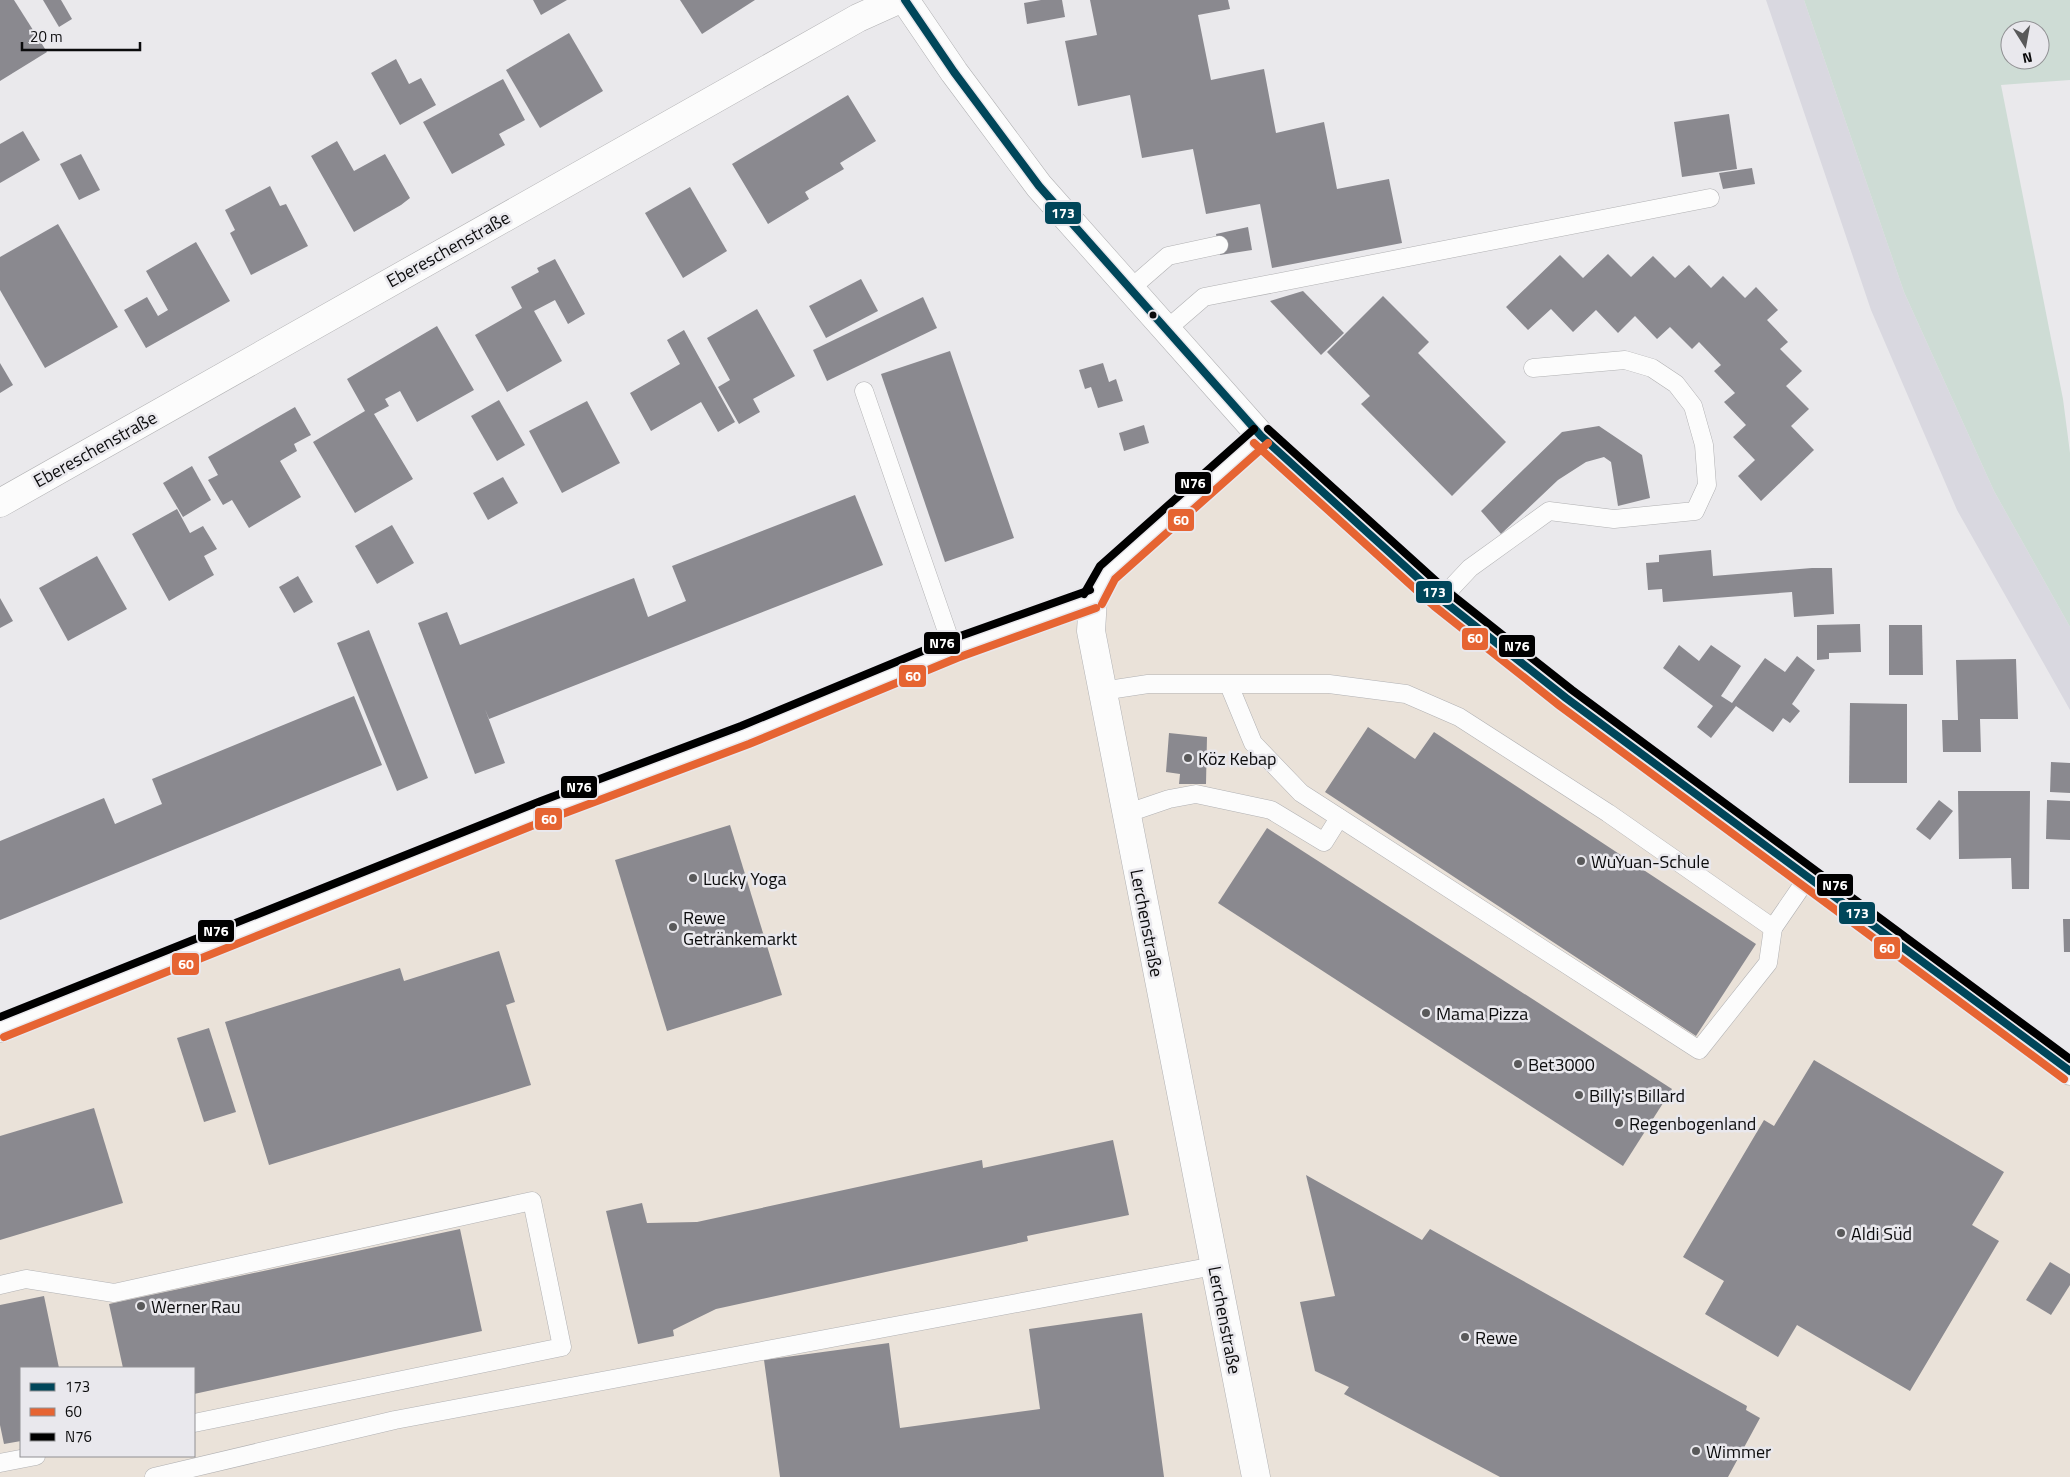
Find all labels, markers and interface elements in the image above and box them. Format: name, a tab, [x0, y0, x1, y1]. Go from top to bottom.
scale bar	[22, 20, 140, 52]
north arrow	[2000, 20, 2050, 70]
text: 20 m	[30, 25, 63, 48]
text: N	[2021, 47, 2034, 69]
line badge: 173	[1044, 201, 1082, 225]
text: 173	[1051, 202, 1075, 223]
street label: Ebereschenstraße	[381, 204, 515, 294]
unlabelled marker	[1148, 310, 1158, 320]
street label: Ebereschenstraße	[28, 404, 162, 494]
line badge: N76	[1174, 471, 1212, 495]
text: N76	[1180, 472, 1206, 493]
line badge: 60	[1167, 508, 1195, 532]
text: 60	[1173, 509, 1189, 530]
line badge: 173	[1415, 580, 1453, 604]
text: 173	[1422, 581, 1446, 602]
line badge: 60	[1461, 627, 1489, 651]
text: 60	[1467, 627, 1483, 648]
line badge: N76	[923, 631, 961, 655]
text: N76	[929, 632, 955, 653]
line badge: N76	[1498, 634, 1536, 658]
text: N76	[1504, 635, 1530, 656]
line badge: 60	[898, 664, 927, 688]
text: 60	[905, 665, 921, 686]
place label: Köz Kebap	[1198, 745, 1277, 772]
marker: Köz Kebap	[1182, 752, 1194, 764]
line badge: N76	[560, 775, 598, 799]
text: N76	[566, 776, 592, 797]
line badge: 60	[534, 807, 563, 831]
text: 60	[541, 808, 557, 829]
place label: WuYuan-Schule	[1591, 848, 1710, 875]
marker: WuYuan-Schule	[1575, 855, 1587, 867]
place label: Lucky Yoga	[703, 865, 786, 892]
street label: Lerchenstraße	[1123, 867, 1171, 979]
marker: Lucky Yoga	[687, 872, 699, 884]
line badge: N76	[1816, 873, 1854, 897]
text: N76	[1822, 874, 1848, 895]
line badge: 173	[1838, 901, 1876, 925]
text: 173	[1845, 902, 1869, 923]
place label: Rewe Getränkemarkt	[683, 904, 798, 952]
line badge: N76	[197, 919, 235, 943]
text: N76	[203, 920, 229, 941]
marker: Rewe Getränkemarkt	[667, 921, 679, 933]
line badge: 60	[1873, 936, 1901, 960]
text: 60	[1879, 937, 1895, 958]
line badge: 60	[171, 952, 200, 976]
text: 60	[178, 953, 194, 974]
place label: Mama Pizza	[1436, 1000, 1528, 1027]
marker: Mama Pizza	[1420, 1007, 1432, 1019]
place label: Bet3000	[1528, 1051, 1595, 1078]
marker: Bet3000	[1512, 1058, 1524, 1070]
place label: Billy's Billard	[1589, 1082, 1685, 1109]
marker: Billy's Billard	[1573, 1089, 1585, 1101]
place label: Regenbogenland	[1629, 1110, 1756, 1137]
marker: Regenbogenland	[1613, 1117, 1625, 1129]
place label: Aldi Süd	[1851, 1220, 1912, 1247]
marker: Aldi Süd	[1835, 1227, 1847, 1239]
street label: Lerchenstraße	[1201, 1264, 1249, 1376]
place label: Werner Rau	[151, 1293, 241, 1320]
marker: Werner Rau	[135, 1300, 147, 1312]
place label: Rewe	[1475, 1324, 1518, 1351]
marker: Rewe	[1459, 1331, 1471, 1343]
legend	[20, 1367, 195, 1457]
text: 173	[65, 1375, 90, 1398]
text: 60	[65, 1400, 82, 1423]
text: N76	[65, 1425, 92, 1448]
place label: Wimmer	[1706, 1438, 1771, 1465]
marker: Wimmer	[1690, 1445, 1702, 1457]

